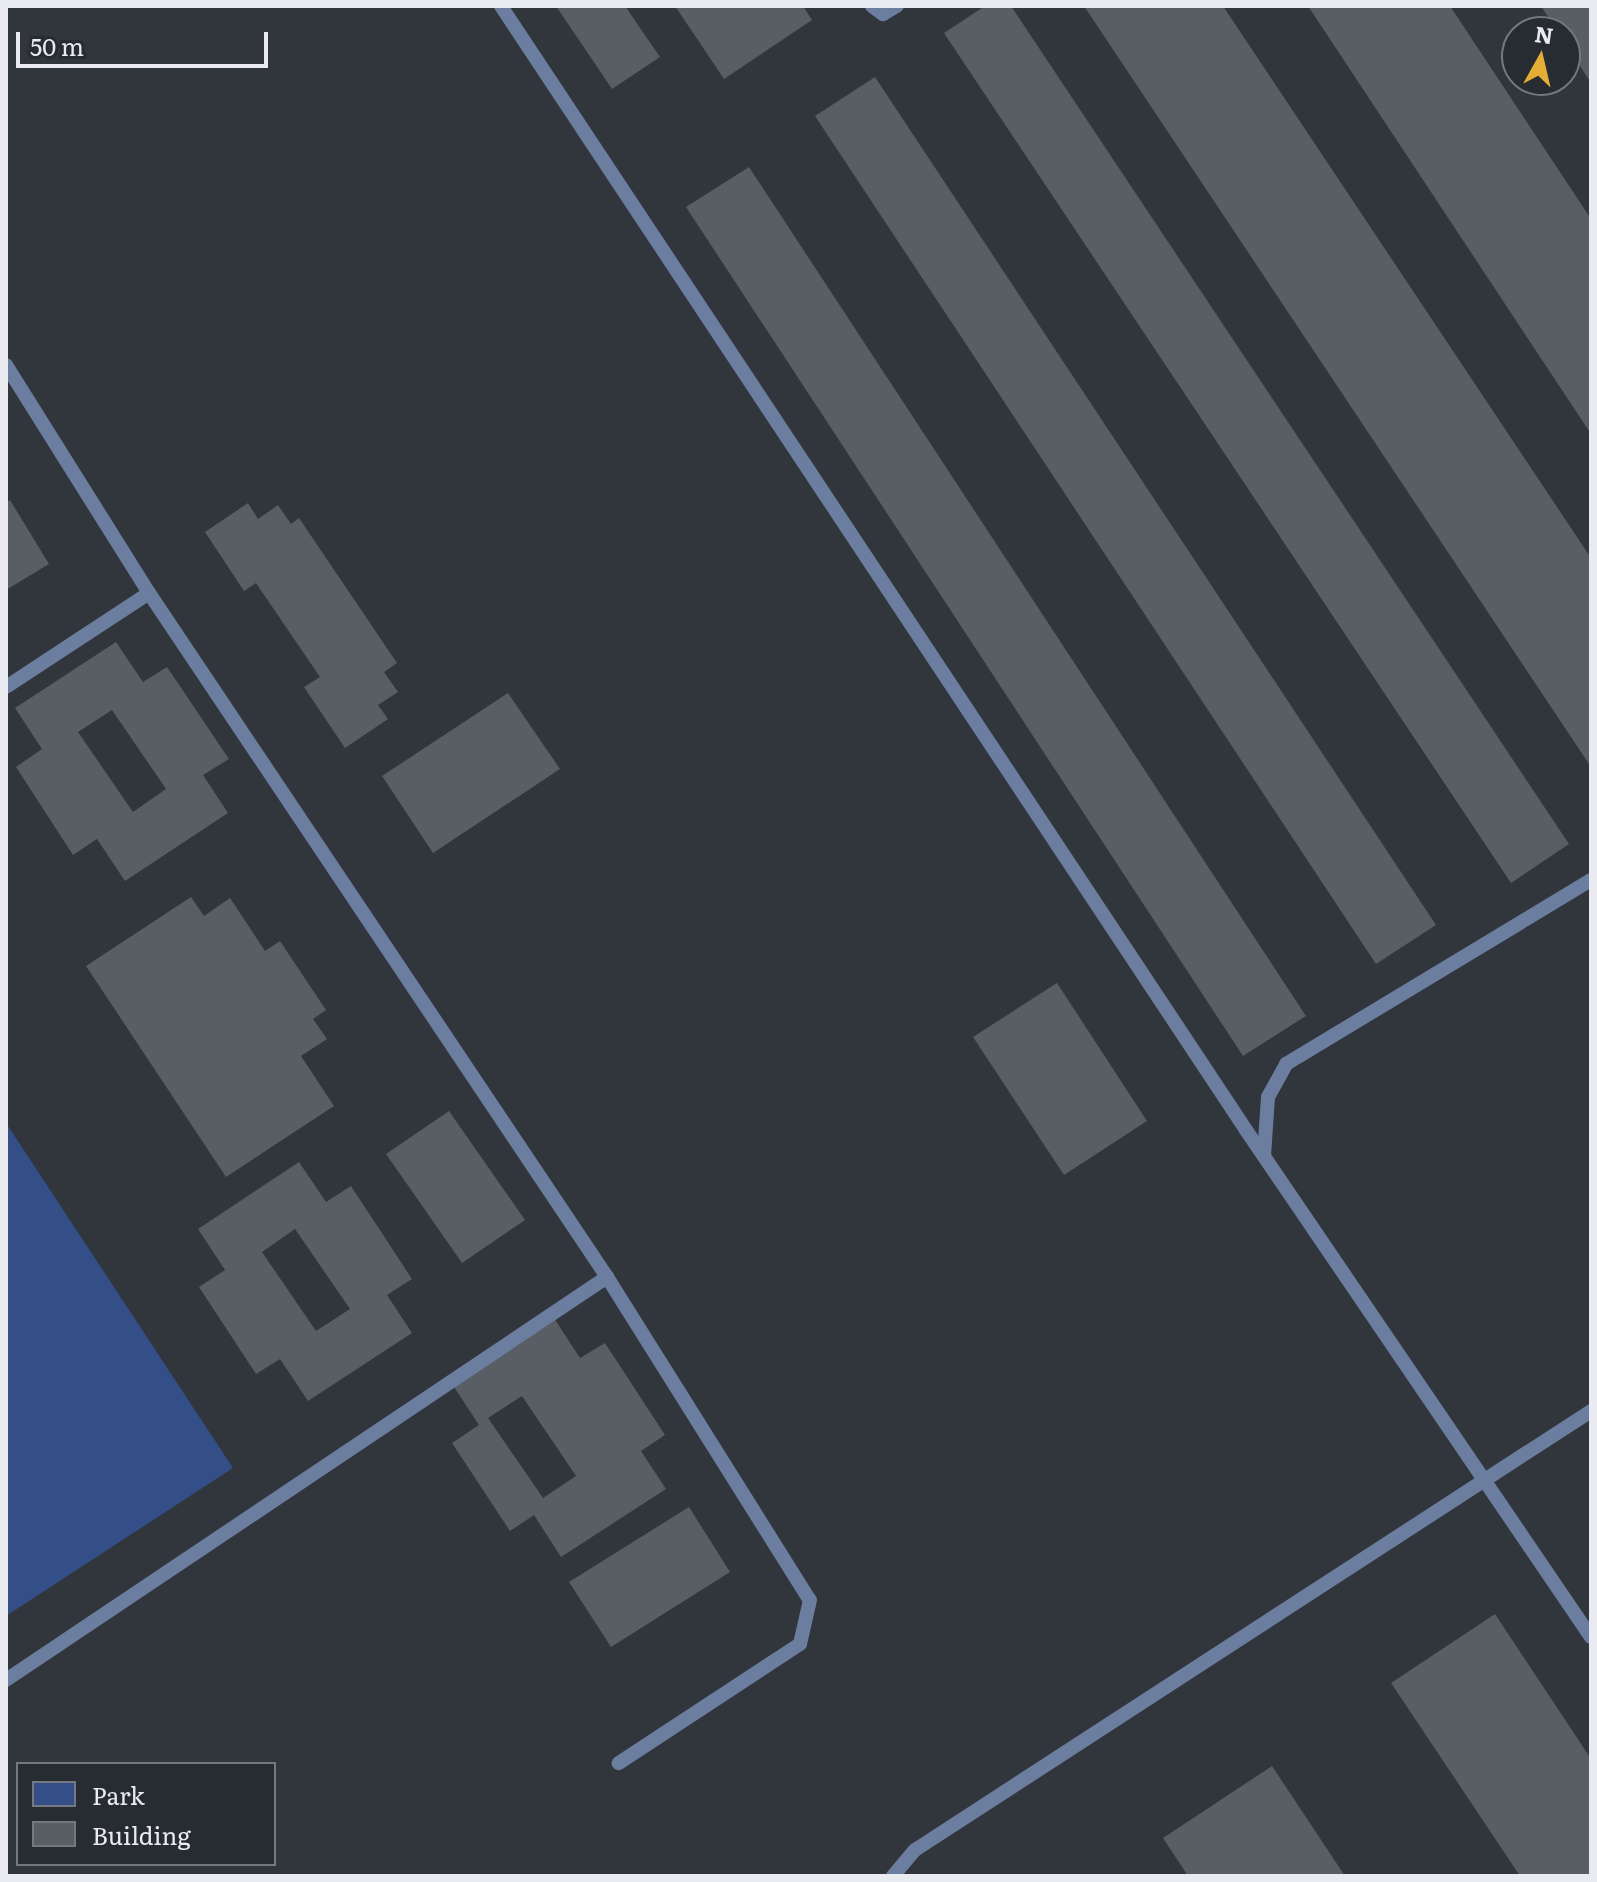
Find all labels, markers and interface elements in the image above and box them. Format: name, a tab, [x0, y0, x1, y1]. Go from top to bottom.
scale bar	[20, 16, 272, 66]
north arrow	[1501, 16, 1581, 96]
text: N	[1533, 16, 1556, 51]
text: 50 m	[30, 28, 84, 63]
legend	[16, 1762, 276, 1866]
text: Park	[92, 1777, 145, 1812]
text: Building	[92, 1817, 191, 1852]

